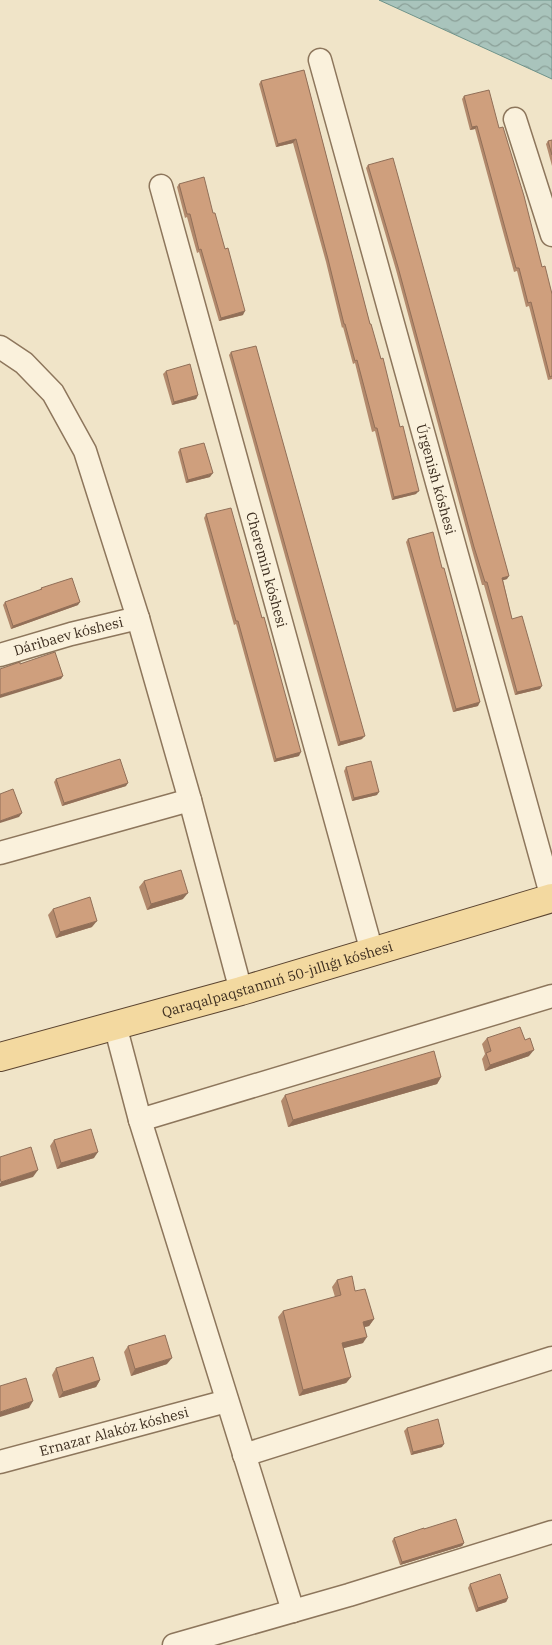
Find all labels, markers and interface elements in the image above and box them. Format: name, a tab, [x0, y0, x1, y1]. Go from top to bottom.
street label: Úrgenish kóshesi	[412, 422, 460, 537]
street label: Cheremin kóshesi	[242, 510, 291, 630]
street label: Dáribaev kóshesi	[11, 613, 125, 659]
street label: Qaraqalpaqstannıń 50-jıllıǵı kóshesi	[160, 937, 395, 1021]
street label: Ernazar Alakóz kóshesi	[37, 1403, 191, 1460]

